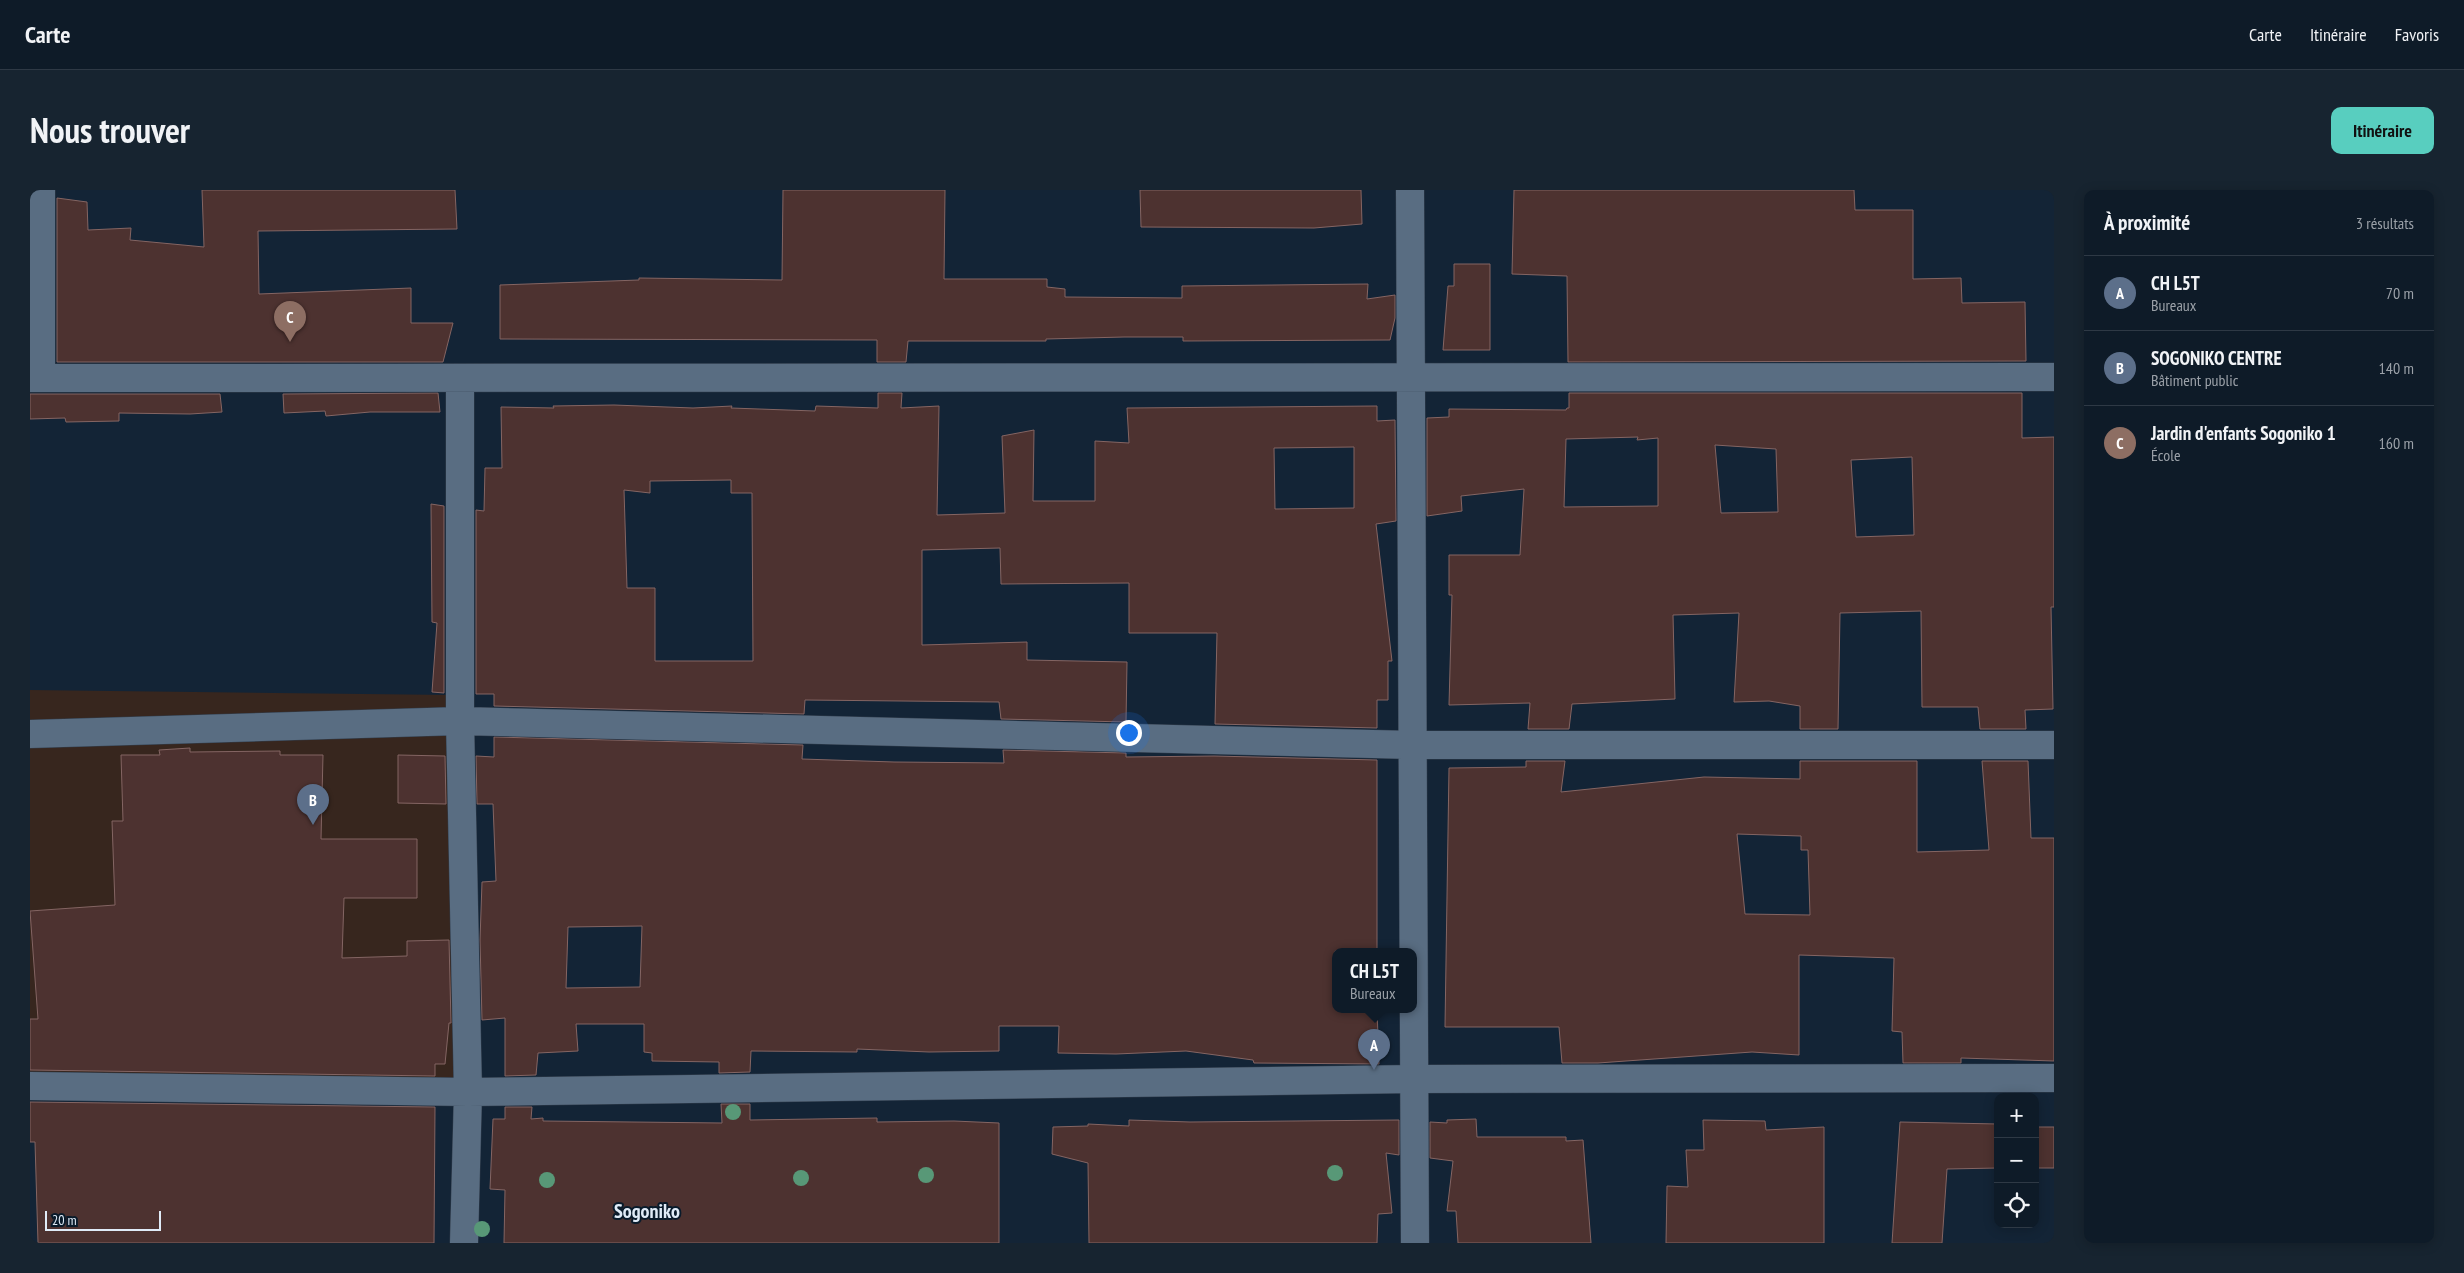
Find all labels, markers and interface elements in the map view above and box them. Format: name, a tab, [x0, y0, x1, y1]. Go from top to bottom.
text: Carte	[25, 19, 71, 50]
text: Carte	[2249, 23, 2282, 46]
text: Itinéraire	[2310, 23, 2367, 46]
text: Favoris	[2395, 23, 2439, 46]
text: Nous trouver	[30, 107, 190, 153]
button: Itinéraire	[2331, 107, 2434, 154]
text: À proximité	[2104, 209, 2190, 236]
text: 3 résultats	[2356, 213, 2414, 233]
text: CH L5T	[2151, 271, 2200, 295]
text: A	[2116, 283, 2124, 303]
text: 70 m	[2386, 283, 2414, 303]
text: Bureaux	[2151, 295, 2196, 315]
pin: C	[274, 301, 306, 342]
text: SOGONIKO CENTRE	[2151, 346, 2282, 370]
text: B	[2116, 358, 2124, 378]
text: 140 m	[2379, 358, 2414, 378]
text: Bâtiment public	[2151, 370, 2238, 390]
text: Jardin d'enfants Sogoniko 1	[2151, 421, 2336, 445]
text: C	[2116, 433, 2124, 453]
text: 160 m	[2379, 433, 2414, 453]
text: École	[2151, 445, 2181, 465]
your location	[1116, 720, 1142, 746]
pin: B	[297, 784, 329, 825]
popup	[1332, 948, 1417, 1013]
text: CH L5T	[1350, 959, 1399, 983]
text: Bureaux	[1350, 983, 1395, 1003]
pin: A	[1358, 1029, 1390, 1070]
map controls	[1994, 1093, 2039, 1228]
button: +	[1994, 1093, 2039, 1138]
button: −	[1994, 1138, 2039, 1183]
button: locate	[1994, 1183, 2039, 1228]
district label: Sogoniko	[614, 1198, 680, 1224]
scale bar	[45, 1208, 161, 1231]
text: 20 m	[52, 1211, 77, 1229]

